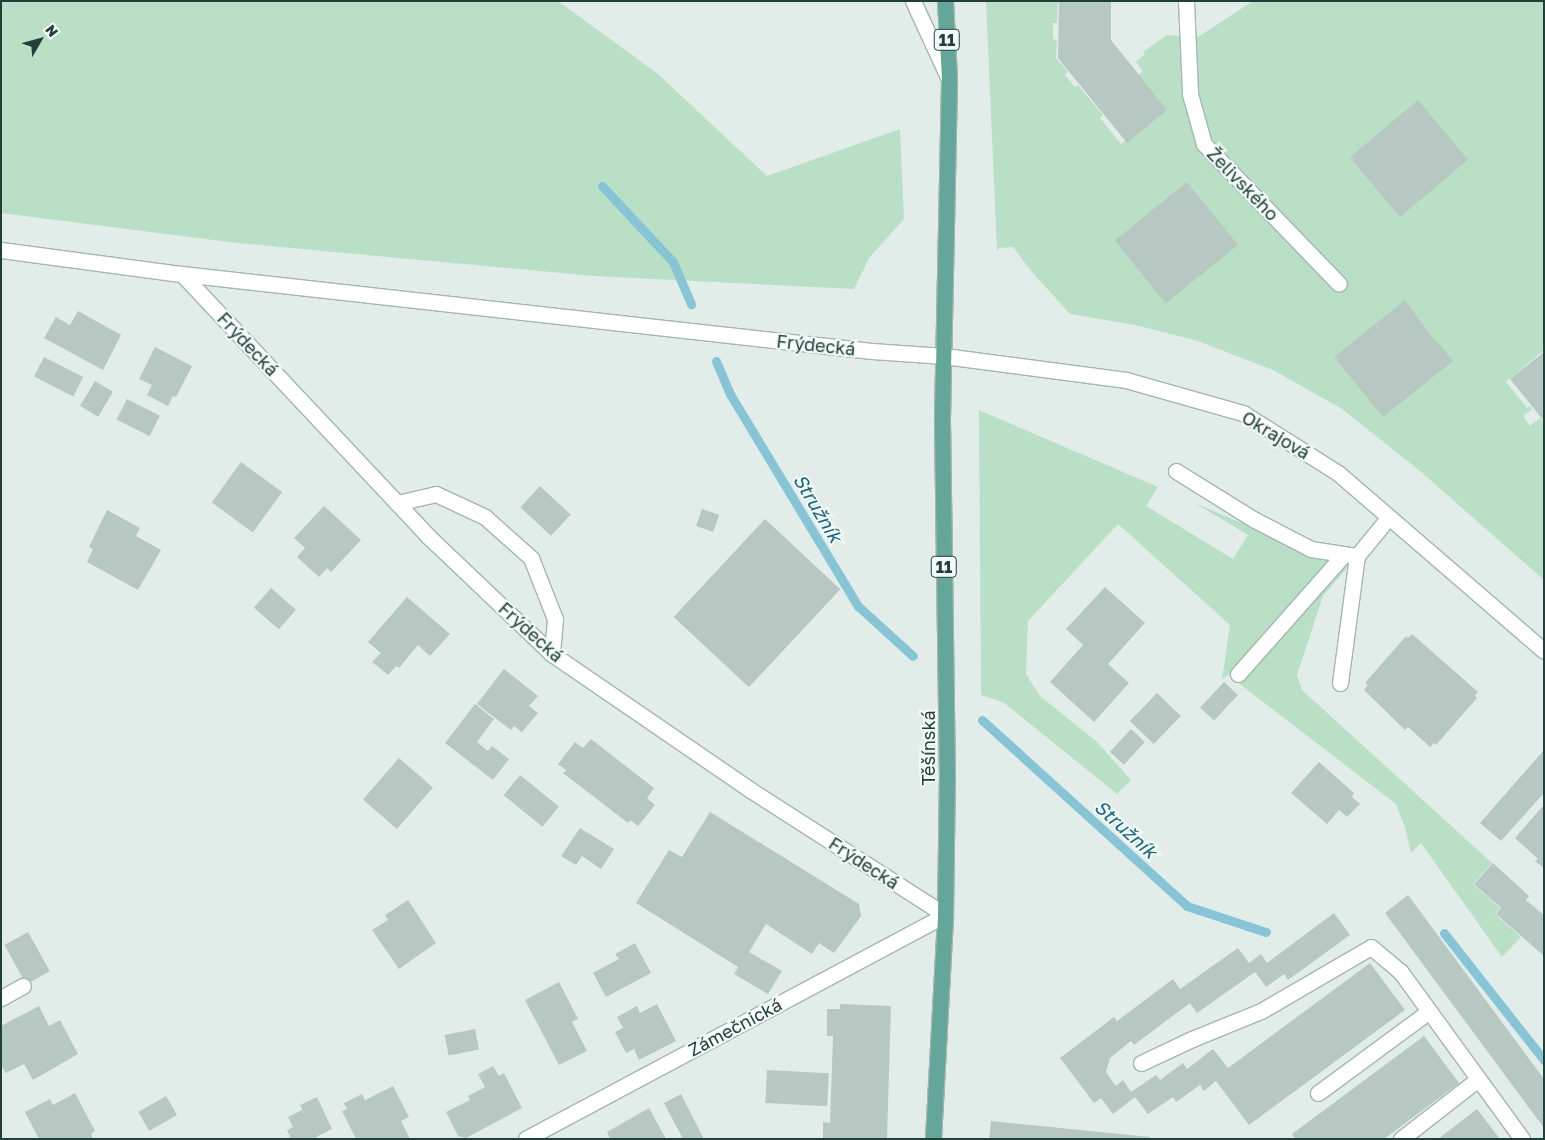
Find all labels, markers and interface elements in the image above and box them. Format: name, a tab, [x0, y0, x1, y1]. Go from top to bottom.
north arrow	[15, 15, 65, 65]
text: N	[42, 21, 62, 40]
road number: 11	[933, 26, 961, 54]
street label: Želivského	[1203, 143, 1283, 225]
street label: Frýdecká	[213, 308, 283, 380]
street label: Frýdecká	[775, 330, 857, 360]
street label: Okrajová	[1238, 406, 1314, 464]
water label: Stružník	[789, 470, 847, 546]
road number: 11	[930, 554, 958, 580]
street label: Frýdecká	[494, 597, 568, 667]
street label: Těšínská	[917, 710, 939, 786]
water label: Stružník	[1090, 795, 1162, 863]
street label: Frýdecká	[825, 832, 903, 894]
street label: Zámečnická	[684, 993, 786, 1061]

